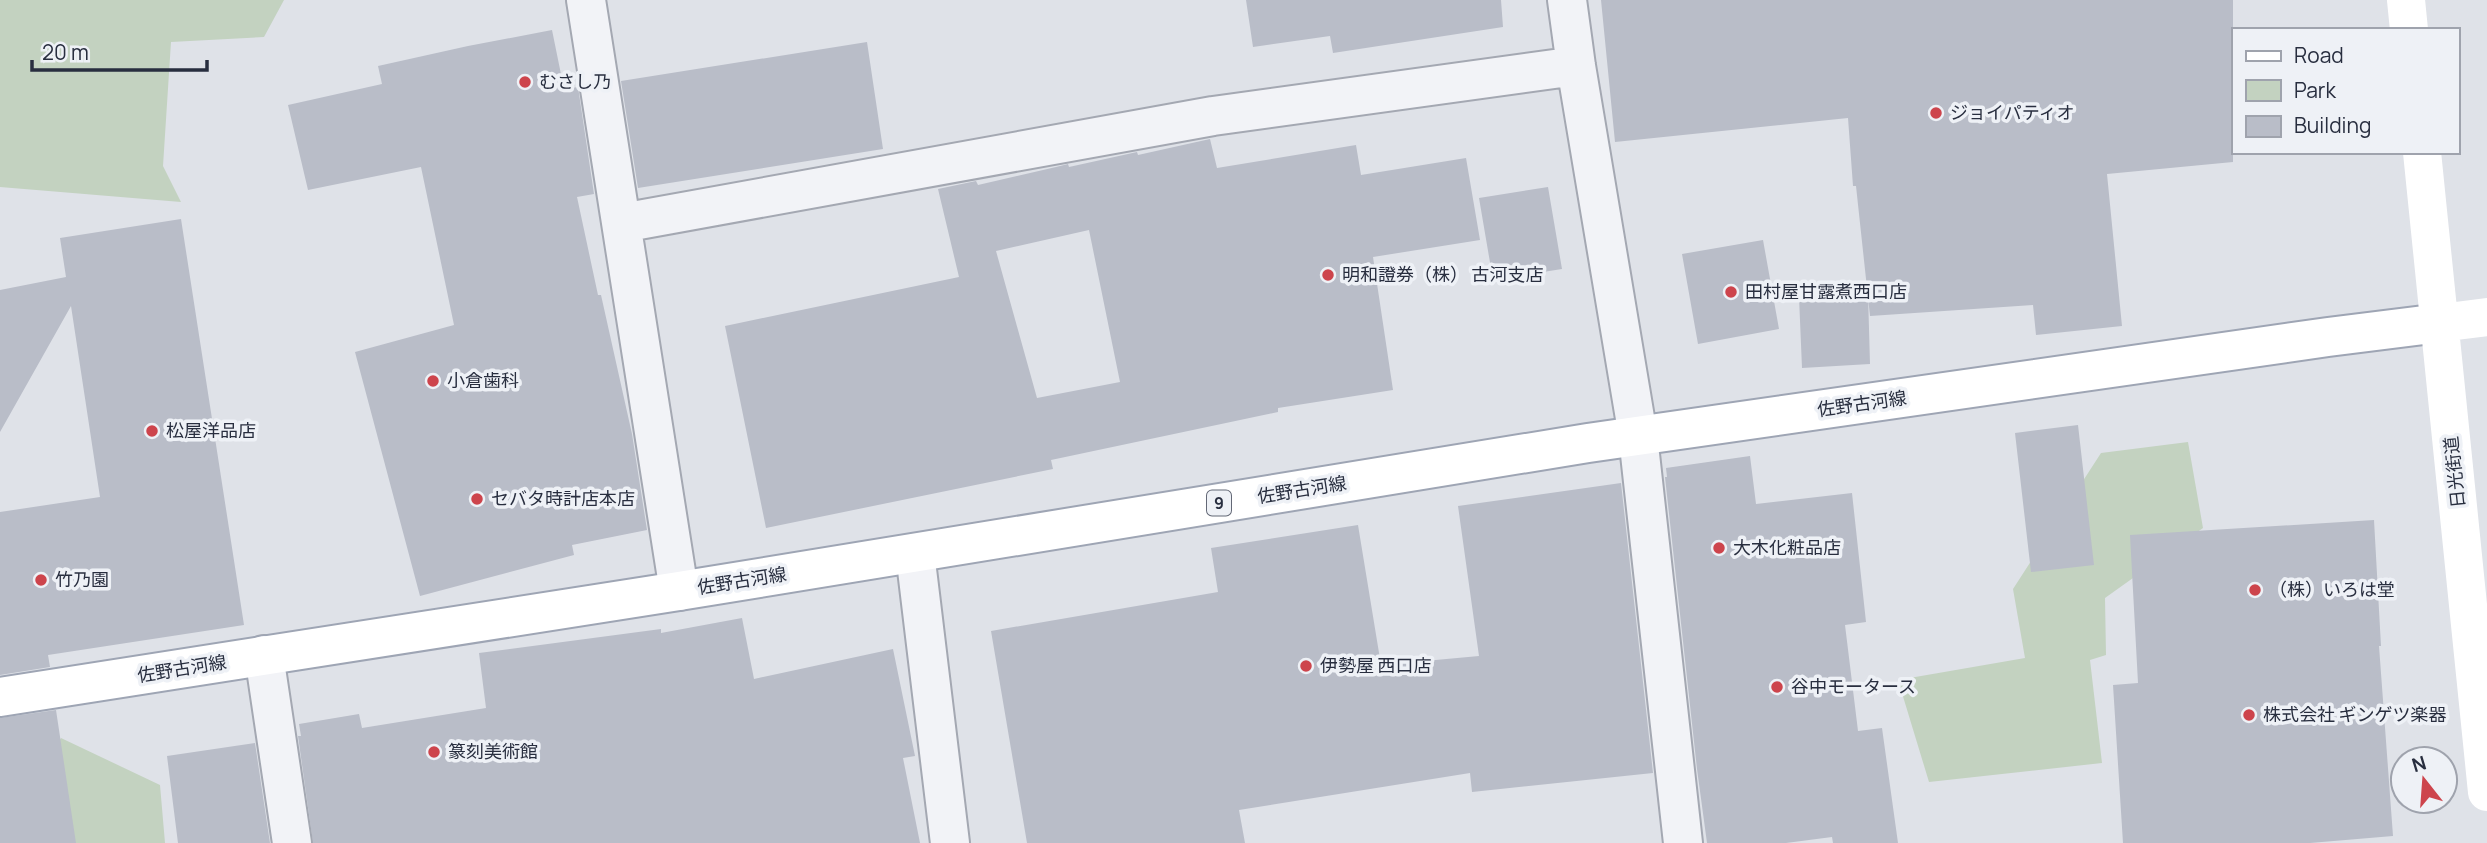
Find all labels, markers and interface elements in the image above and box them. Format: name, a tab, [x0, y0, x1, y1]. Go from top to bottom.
scale bar	[32, 28, 206, 72]
legend	[2232, 28, 2459, 154]
text: 20 m	[42, 38, 89, 66]
text: Road	[2294, 41, 2344, 69]
place label: むさし乃	[539, 69, 611, 93]
marker: むさし乃	[517, 74, 533, 90]
text: Park	[2294, 76, 2336, 104]
place label: ジョイパティオ	[1950, 100, 2075, 124]
marker: ジョイパティオ	[1928, 105, 1944, 121]
text: Building	[2294, 111, 2371, 139]
place label: 明和證券（株） 古河支店	[1342, 262, 1544, 286]
marker: 明和證券（株） 古河支店	[1320, 267, 1336, 283]
place label: 田村屋甘露煮西口店	[1745, 279, 1907, 303]
marker: 田村屋甘露煮西口店	[1723, 284, 1739, 300]
place label: 小倉歯科	[447, 368, 519, 392]
marker: 小倉歯科	[425, 373, 441, 389]
street label: 佐野古河線	[1816, 385, 1908, 421]
place label: 松屋洋品店	[166, 418, 256, 442]
marker: 松屋洋品店	[144, 423, 160, 439]
street label: 日光街道	[2438, 435, 2470, 509]
street label: 佐野古河線	[1256, 470, 1348, 508]
place label: セバタ時計店本店	[491, 486, 635, 510]
road number: 9	[1207, 490, 1231, 516]
marker: セバタ時計店本店	[469, 491, 485, 507]
place label: 大木化粧品店	[1733, 535, 1841, 559]
marker: 大木化粧品店	[1711, 540, 1727, 556]
street label: 佐野古河線	[696, 561, 788, 599]
place label: 竹乃園	[55, 567, 109, 591]
marker: 竹乃園	[33, 572, 49, 588]
place label: （株）いろは堂	[2269, 577, 2395, 601]
marker: （株）いろは堂	[2247, 582, 2263, 598]
street label: 佐野古河線	[136, 649, 228, 687]
place label: 伊勢屋 西口店	[1320, 653, 1432, 677]
marker: 伊勢屋 西口店	[1298, 658, 1314, 674]
place label: 谷中モータース	[1791, 674, 1916, 698]
marker: 谷中モータース	[1769, 679, 1785, 695]
place label: 株式会社 ギンゲツ楽器	[2263, 702, 2447, 726]
marker: 株式会社 ギンゲツ楽器	[2241, 707, 2257, 723]
place label: 篆刻美術館	[448, 739, 538, 763]
marker: 篆刻美術館	[426, 744, 442, 760]
north arrow	[2389, 745, 2459, 815]
text: N	[2409, 749, 2429, 778]

